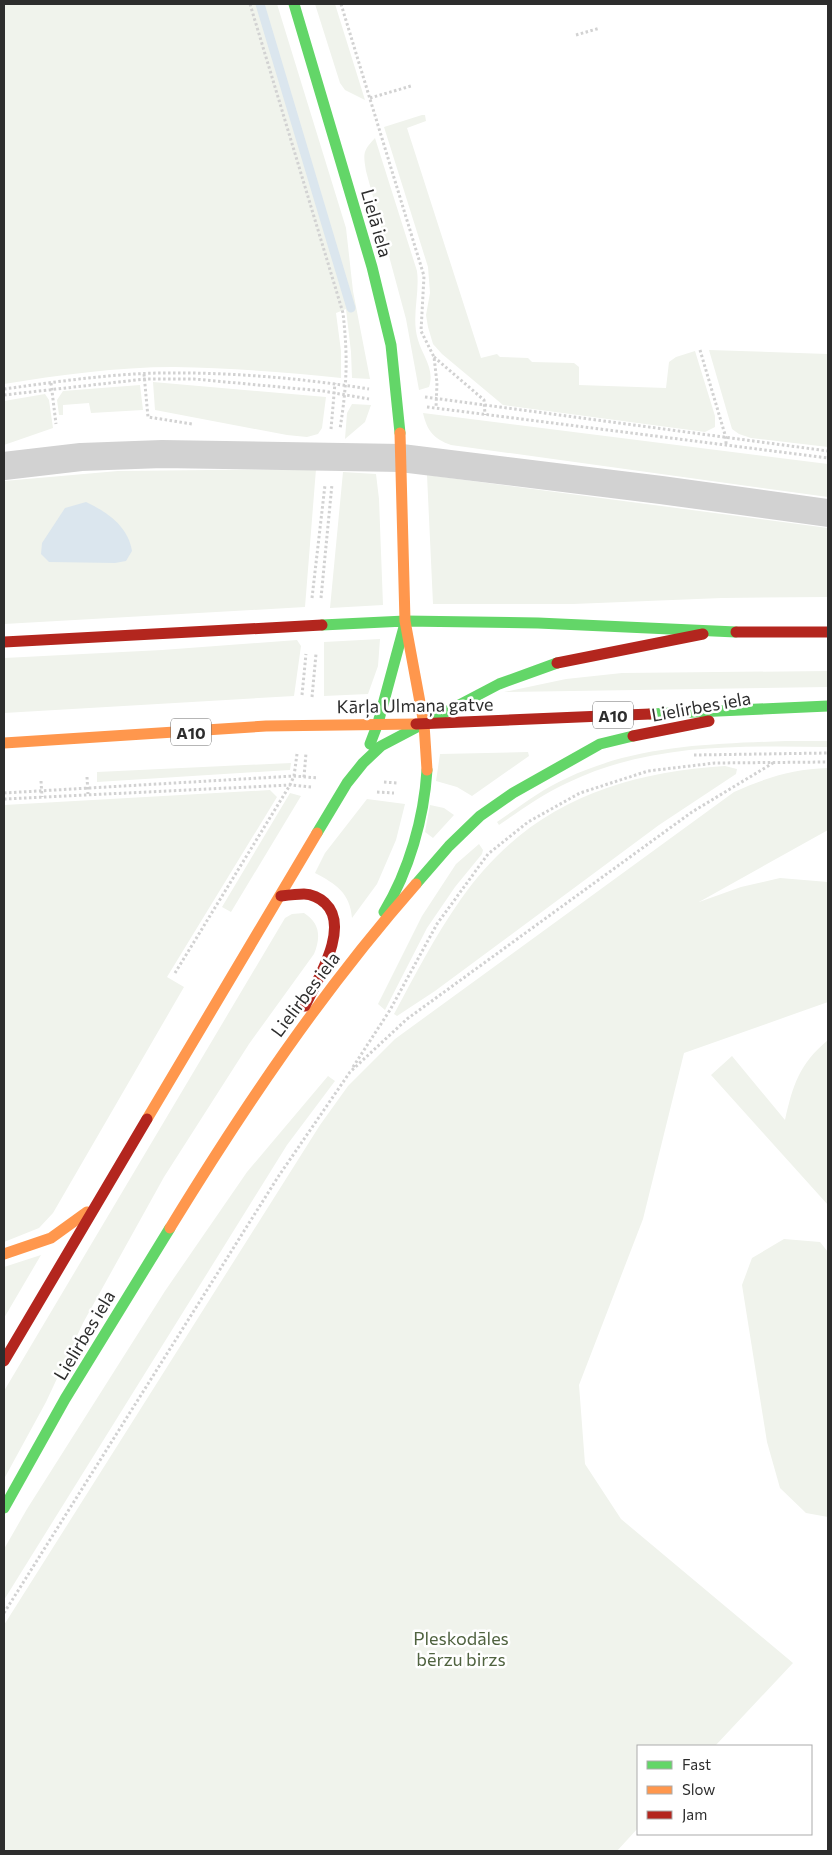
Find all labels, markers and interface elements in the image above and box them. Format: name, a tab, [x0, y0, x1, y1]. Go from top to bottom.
street label: Lielā iela	[357, 186, 397, 260]
street label: Lielirbes iela	[650, 686, 752, 726]
street label: Kārļa Ulmaņa gatve	[336, 693, 494, 718]
road number: A10	[593, 702, 633, 728]
road number: A10	[171, 719, 211, 746]
street label: Lielirbes iela	[266, 947, 344, 1041]
street label: Lielirbes iela	[49, 1286, 119, 1384]
park label: Pleskodāles bērzu birzs	[413, 1627, 509, 1670]
legend	[637, 1745, 812, 1835]
text: Fast	[682, 1755, 711, 1773]
text: Slow	[682, 1780, 715, 1798]
text: Jam	[682, 1805, 707, 1823]

